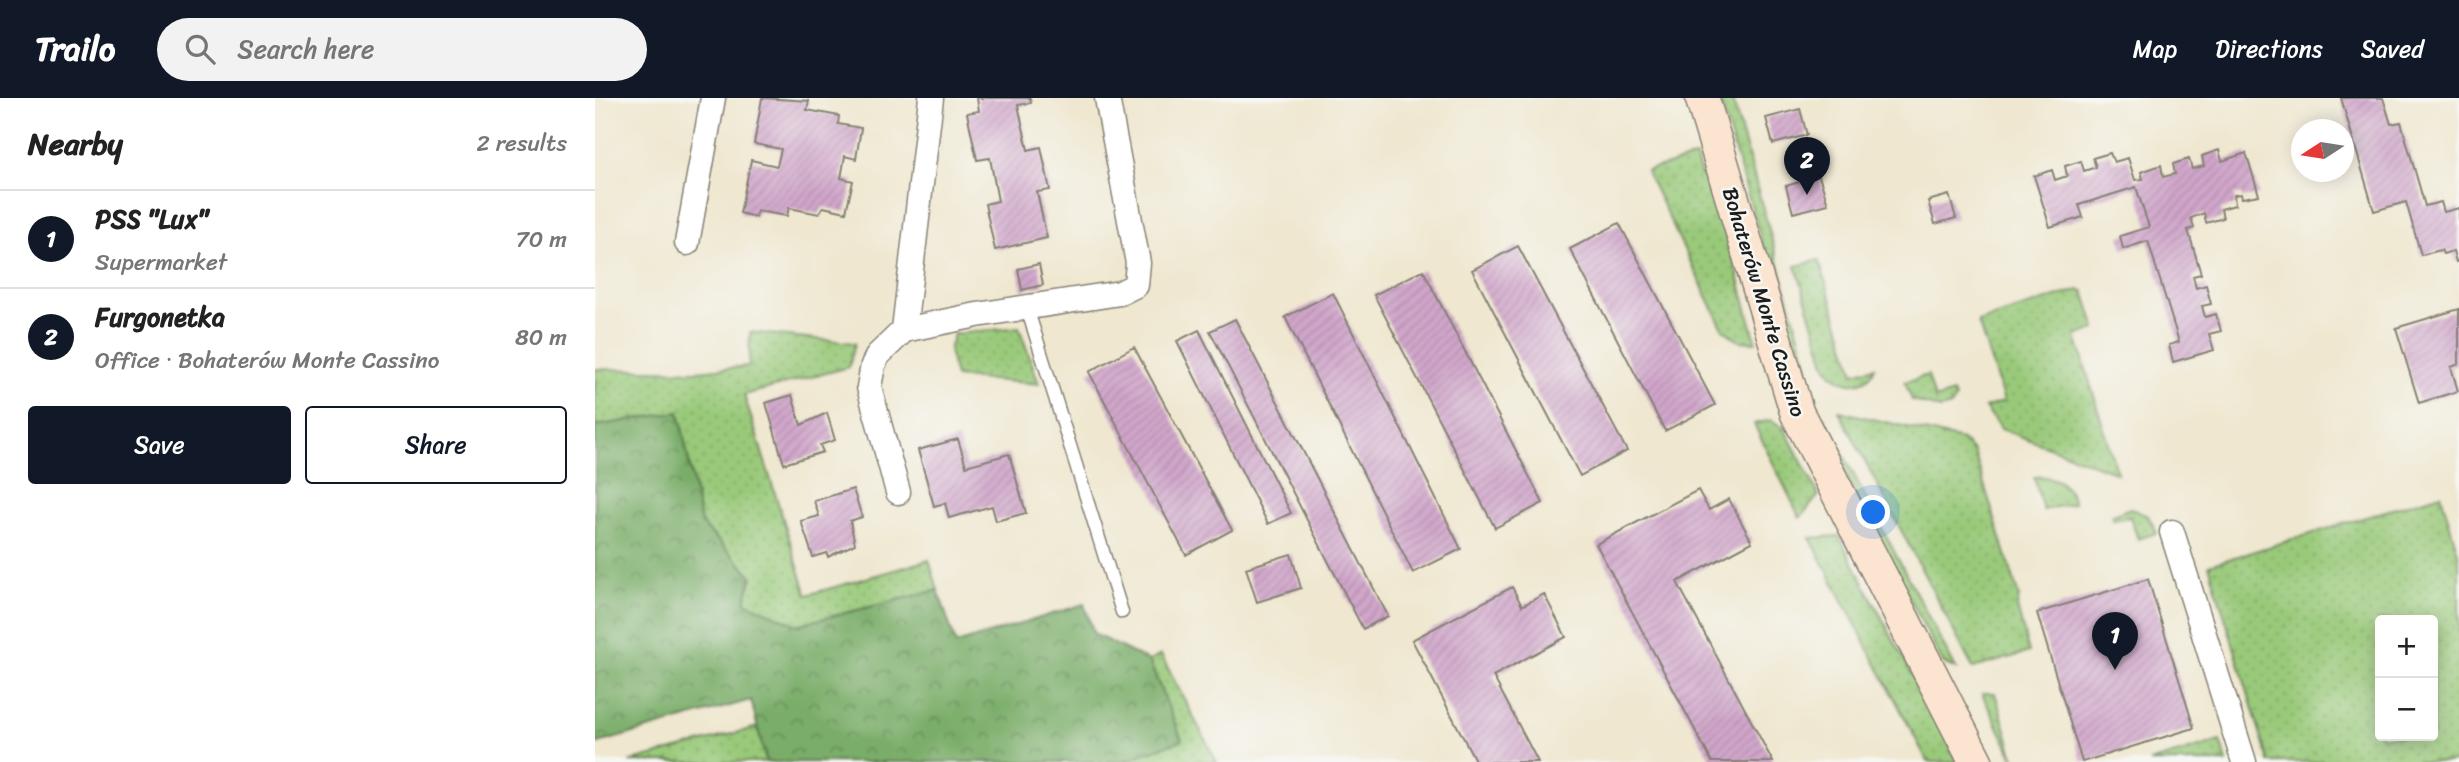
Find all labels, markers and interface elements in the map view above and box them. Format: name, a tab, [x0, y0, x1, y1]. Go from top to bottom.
search box	[157, 18, 647, 81]
text: Trailo	[35, 20, 115, 78]
text: Search here	[237, 26, 374, 72]
text: Map	[2133, 28, 2177, 70]
text: Directions	[2215, 28, 2323, 70]
text: Saved	[2361, 28, 2424, 70]
icon: search	[181, 30, 219, 68]
text: Nearby	[28, 117, 123, 171]
north arrow	[2291, 119, 2354, 182]
text: 2 results	[476, 123, 567, 164]
pin: 2	[1784, 137, 1830, 195]
street label: Bohaterów Monte Cassino	[1711, 182, 1817, 422]
text: PSS "Lux"	[95, 196, 208, 242]
text: 1	[46, 219, 56, 260]
text: 70 m	[516, 219, 567, 260]
text: Supermarket	[95, 242, 227, 283]
text: Furgonetka	[95, 294, 225, 340]
text: 2	[44, 317, 58, 358]
text: 80 m	[515, 317, 567, 358]
text: Office · Bohaterów Monte Cassino	[95, 340, 439, 381]
button: Save	[28, 406, 291, 484]
button: Share	[305, 406, 567, 484]
your location	[1856, 495, 1890, 529]
pin: 1	[2092, 612, 2138, 670]
map controls	[2375, 615, 2438, 741]
button: +	[2375, 615, 2438, 678]
button: −	[2375, 678, 2438, 741]

